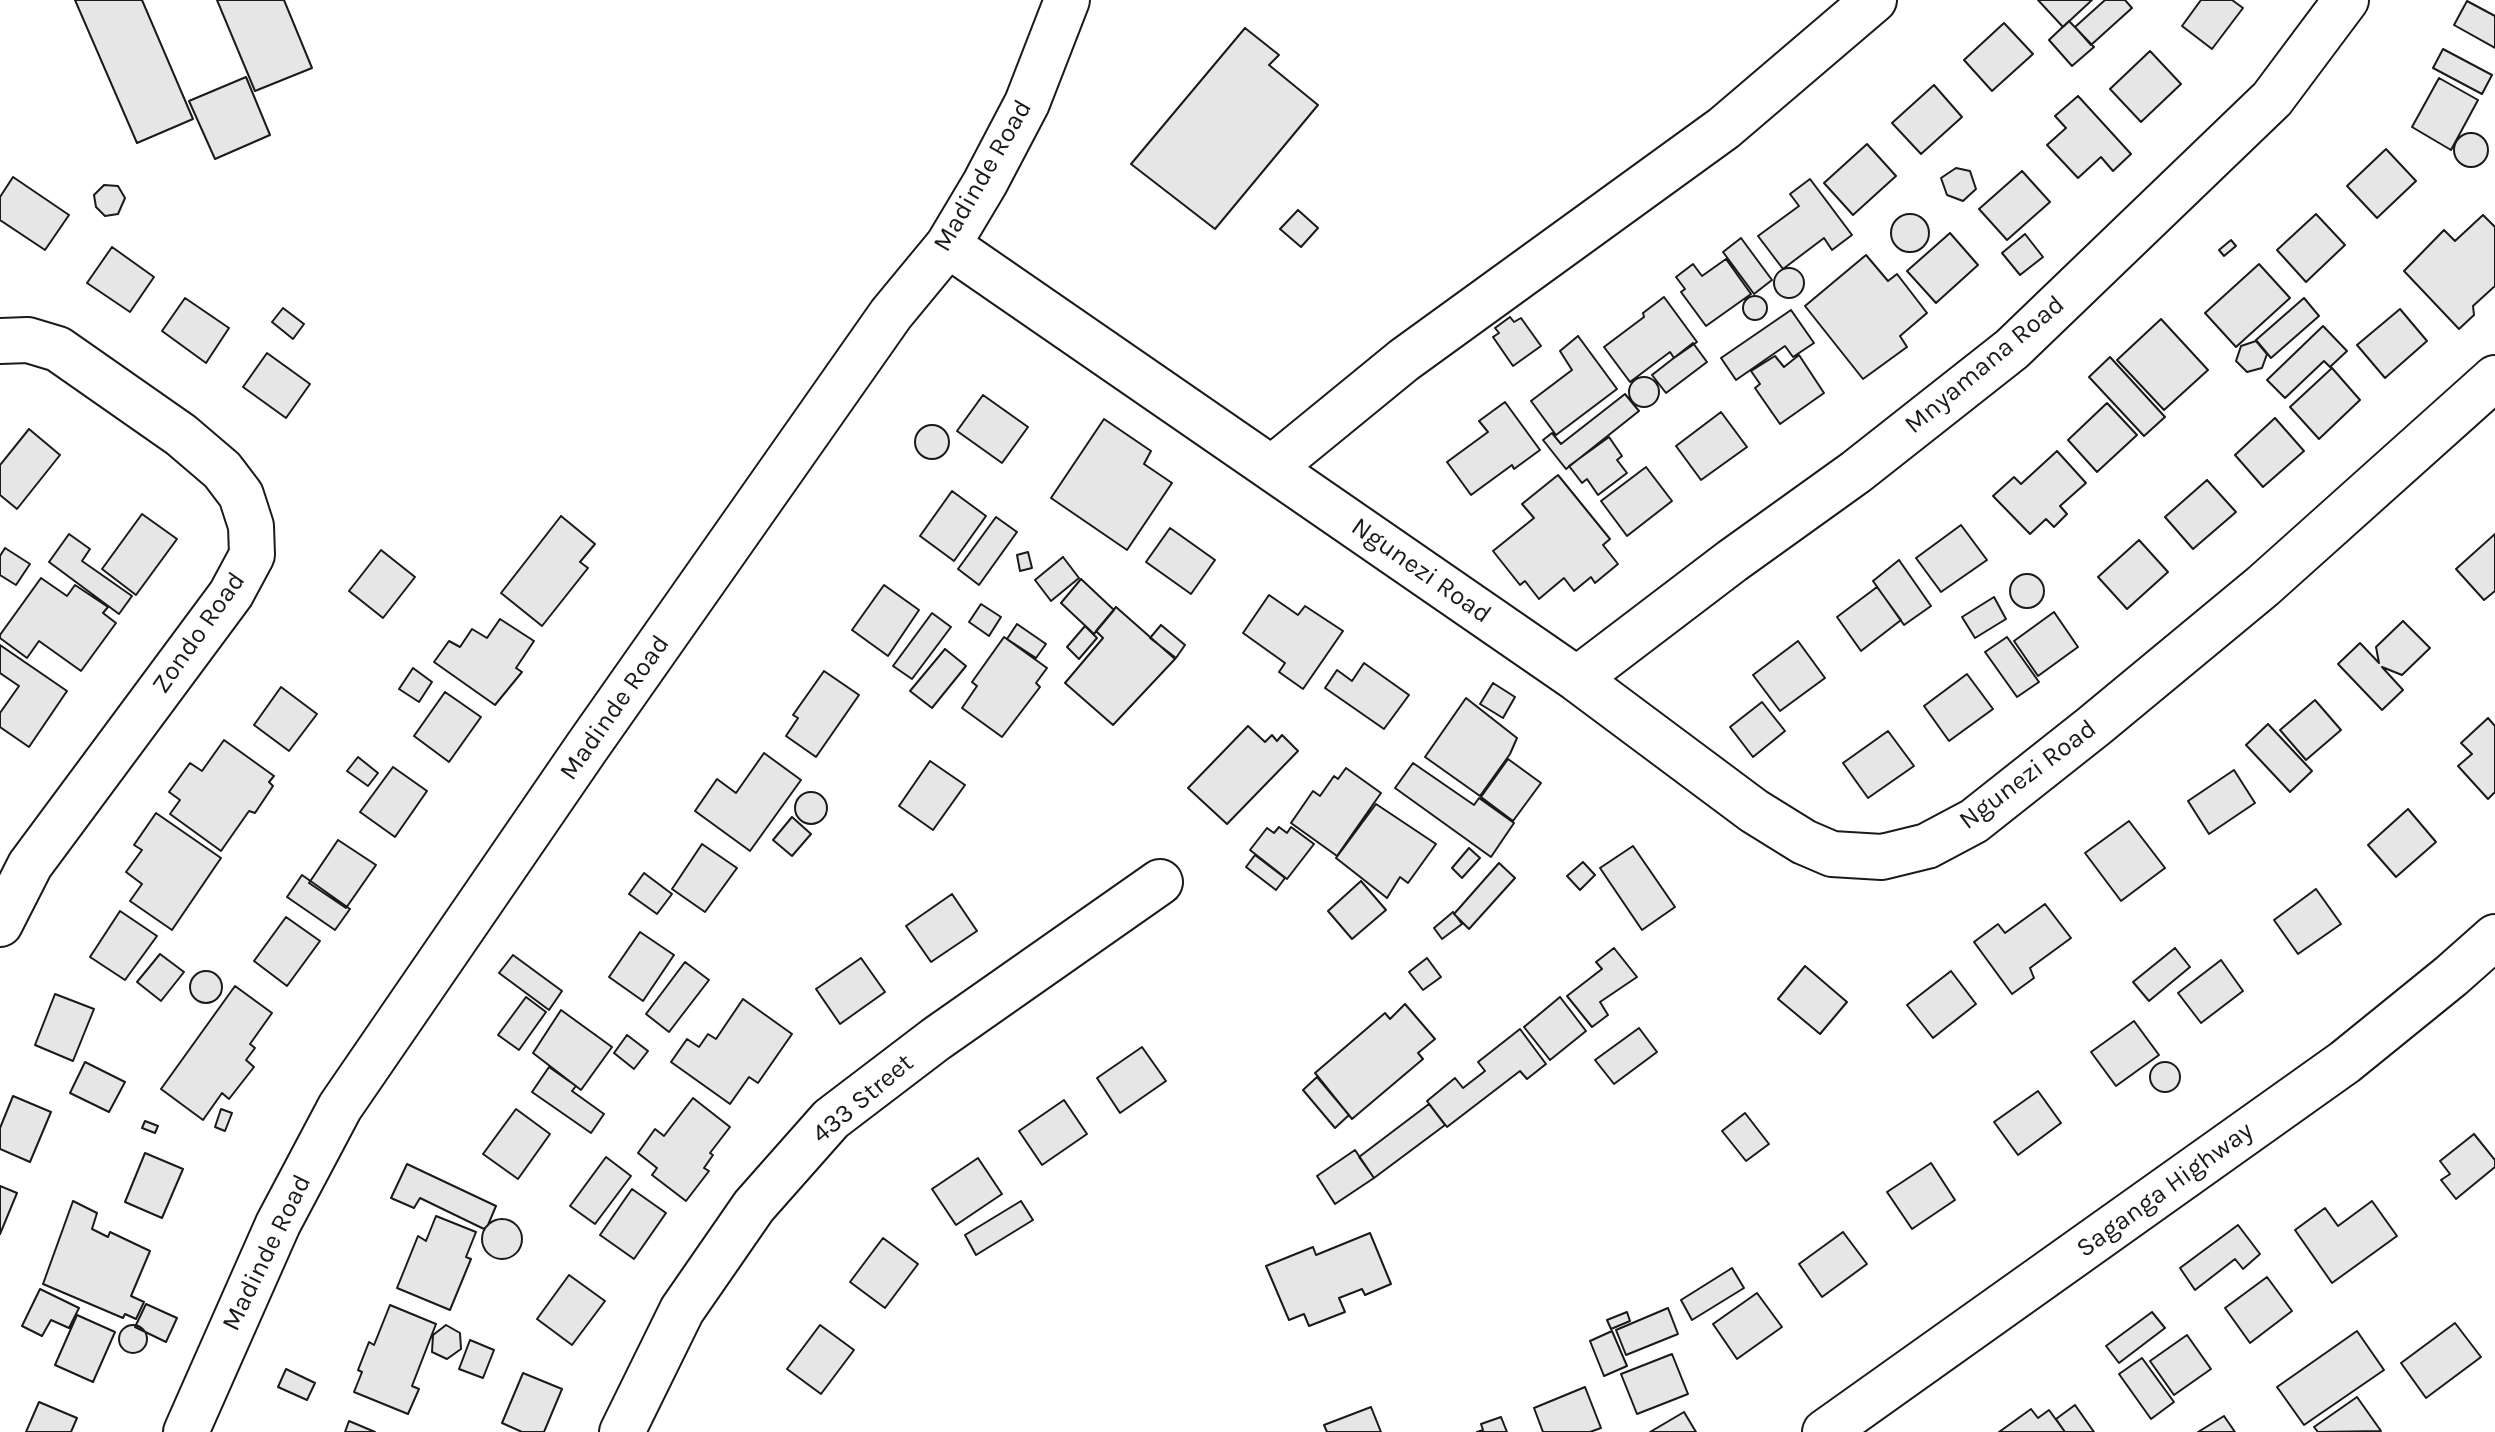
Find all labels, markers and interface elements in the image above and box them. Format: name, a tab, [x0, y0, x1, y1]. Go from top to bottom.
street label: Madinde Road	[927, 95, 1039, 257]
street label: Mnyamana Road	[1899, 289, 2071, 441]
street label: Ngunezi Road	[1345, 511, 1497, 631]
street label: Zondo Road	[146, 566, 252, 700]
street label: Madinde Road	[553, 629, 677, 787]
street label: Ngunezi Road	[1953, 713, 2103, 837]
street label: 433 Street	[806, 1048, 920, 1150]
street label: Saganga Highway	[2071, 1115, 2259, 1265]
street label: Madinde Road	[216, 1170, 318, 1336]

